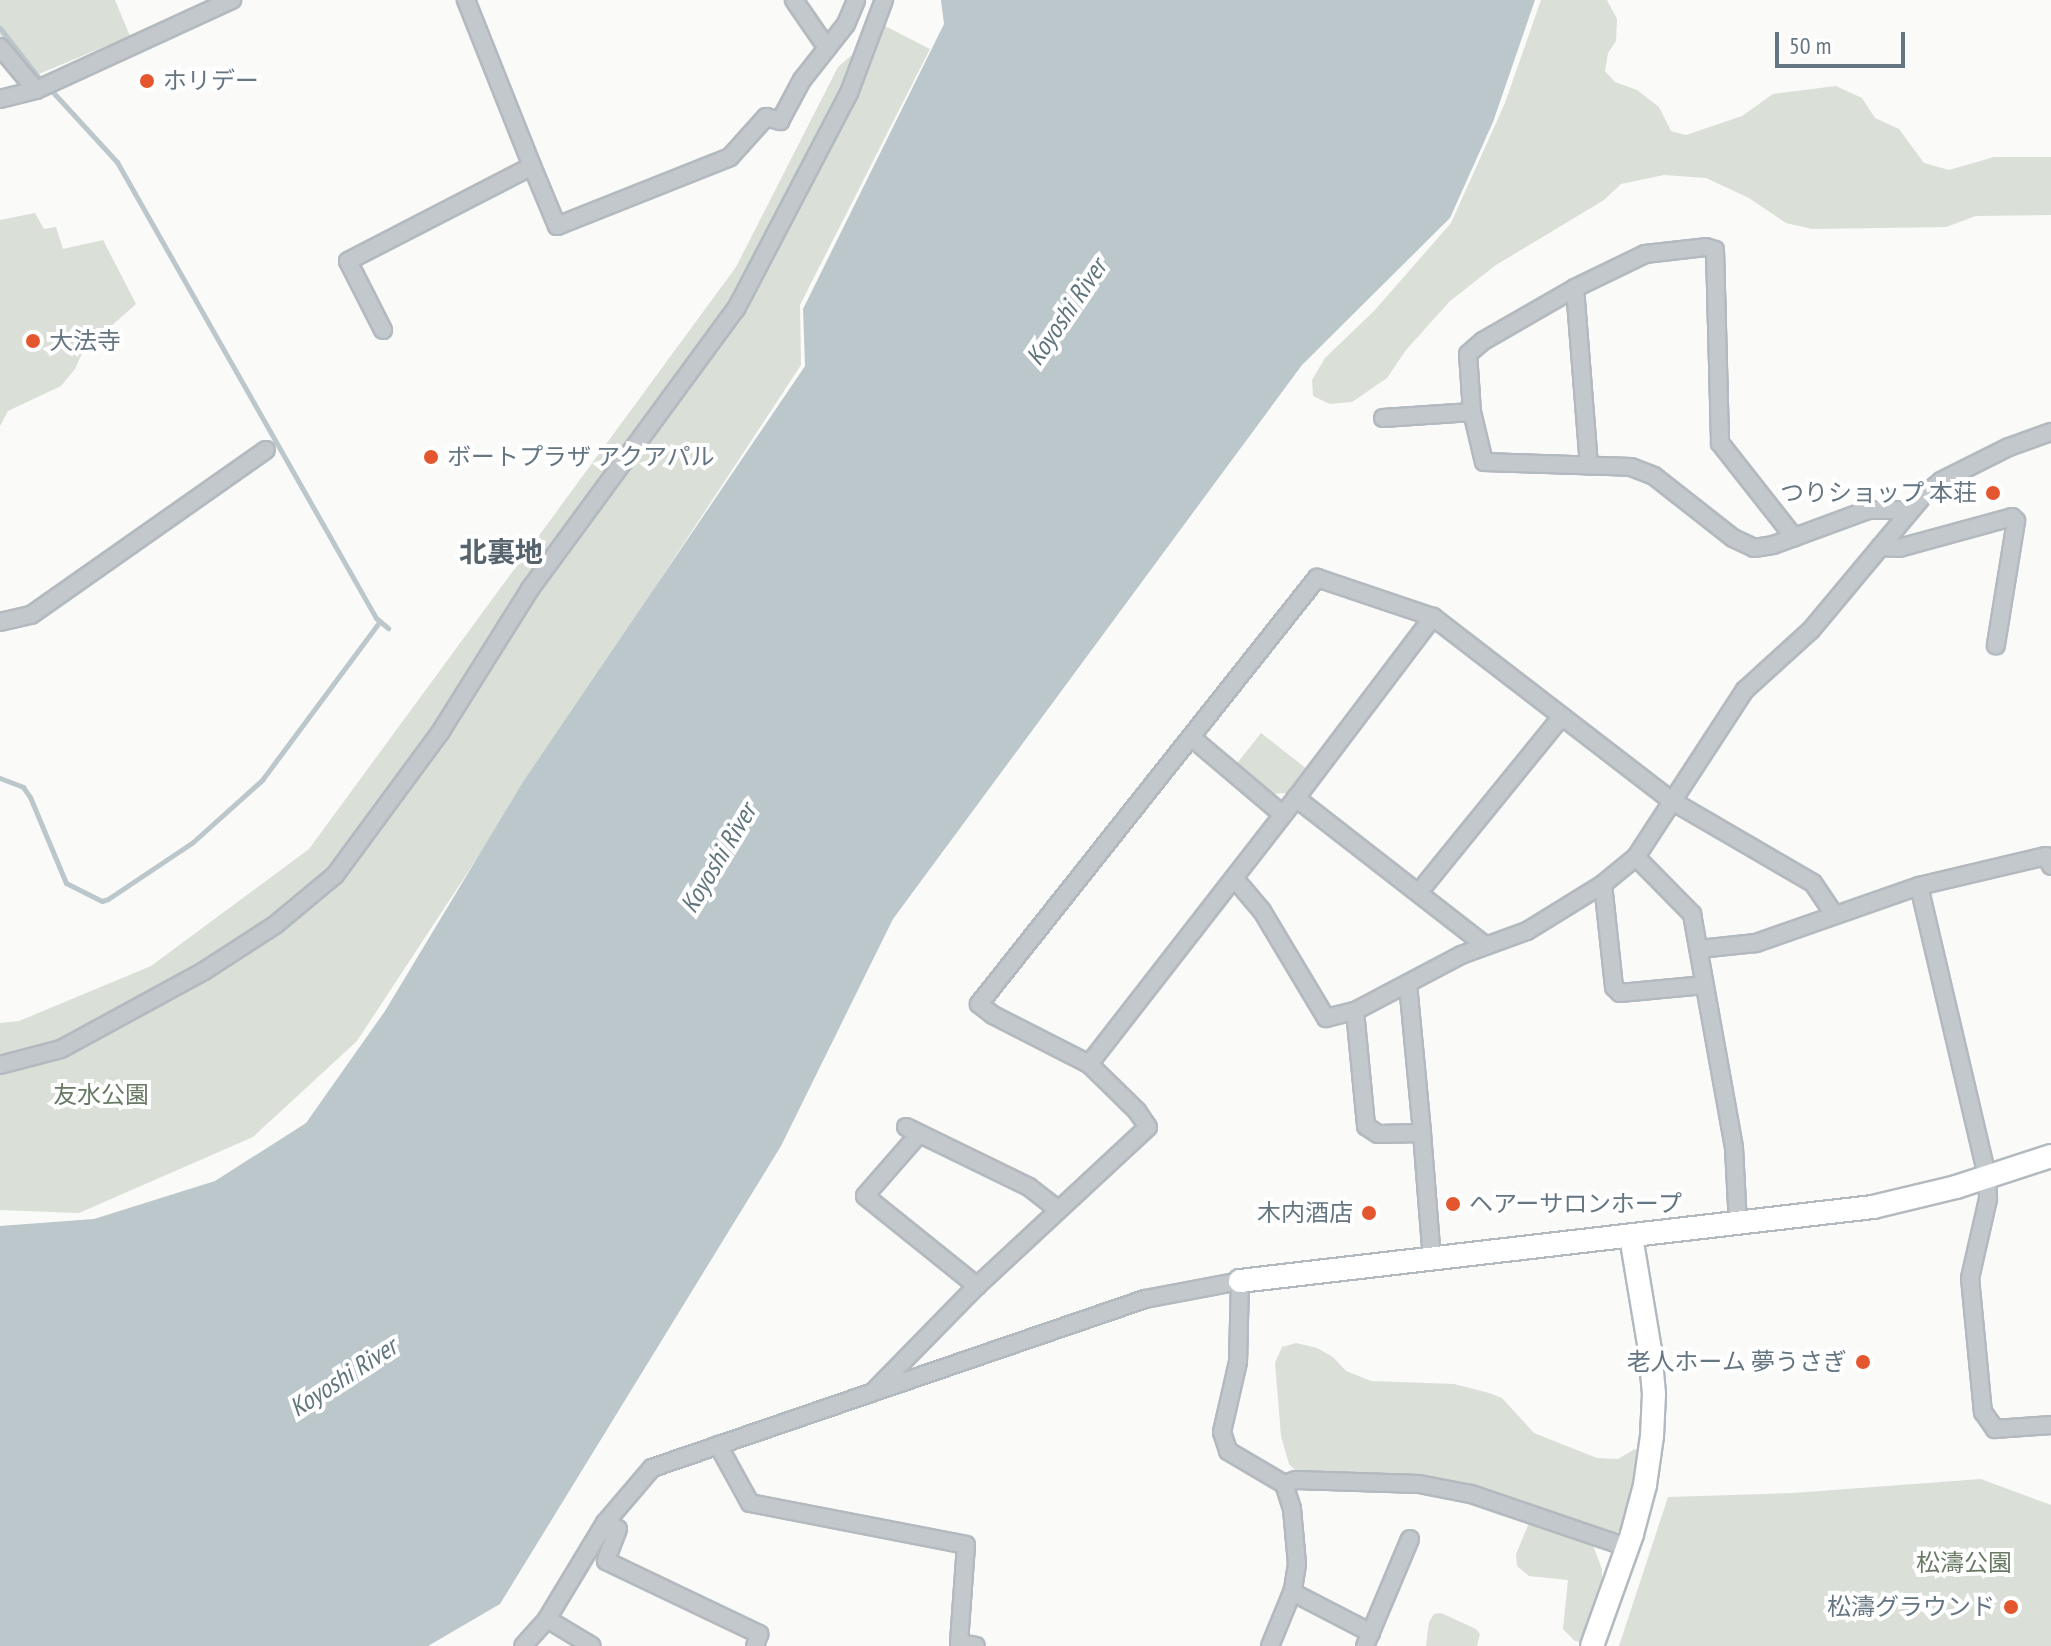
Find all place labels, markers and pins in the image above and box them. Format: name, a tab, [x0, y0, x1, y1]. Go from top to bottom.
place label: ホリデー	[163, 67, 259, 95]
marker: ホリデー	[138, 72, 156, 90]
place label: 大法寺	[49, 327, 121, 355]
marker: 大法寺	[24, 332, 42, 350]
place label: ボートプラザ アクアパル	[447, 443, 716, 471]
marker: ボートプラザ アクアパル	[422, 448, 440, 466]
place label: つりショップ 本荘	[1780, 479, 1977, 507]
marker: つりショップ 本荘	[1984, 484, 2002, 502]
place label: ヘアーサロンホープ	[1469, 1190, 1684, 1218]
marker: ヘアーサロンホープ	[1444, 1195, 1462, 1213]
place label: 木内酒店	[1257, 1199, 1353, 1227]
marker: 木内酒店	[1360, 1204, 1378, 1222]
place label: 老人ホーム 夢うさぎ	[1626, 1348, 1847, 1376]
marker: 老人ホーム 夢うさぎ	[1854, 1353, 1872, 1371]
place label: 松濤グラウンド	[1827, 1593, 1995, 1621]
marker: 松濤グラウンド	[2002, 1598, 2020, 1616]

